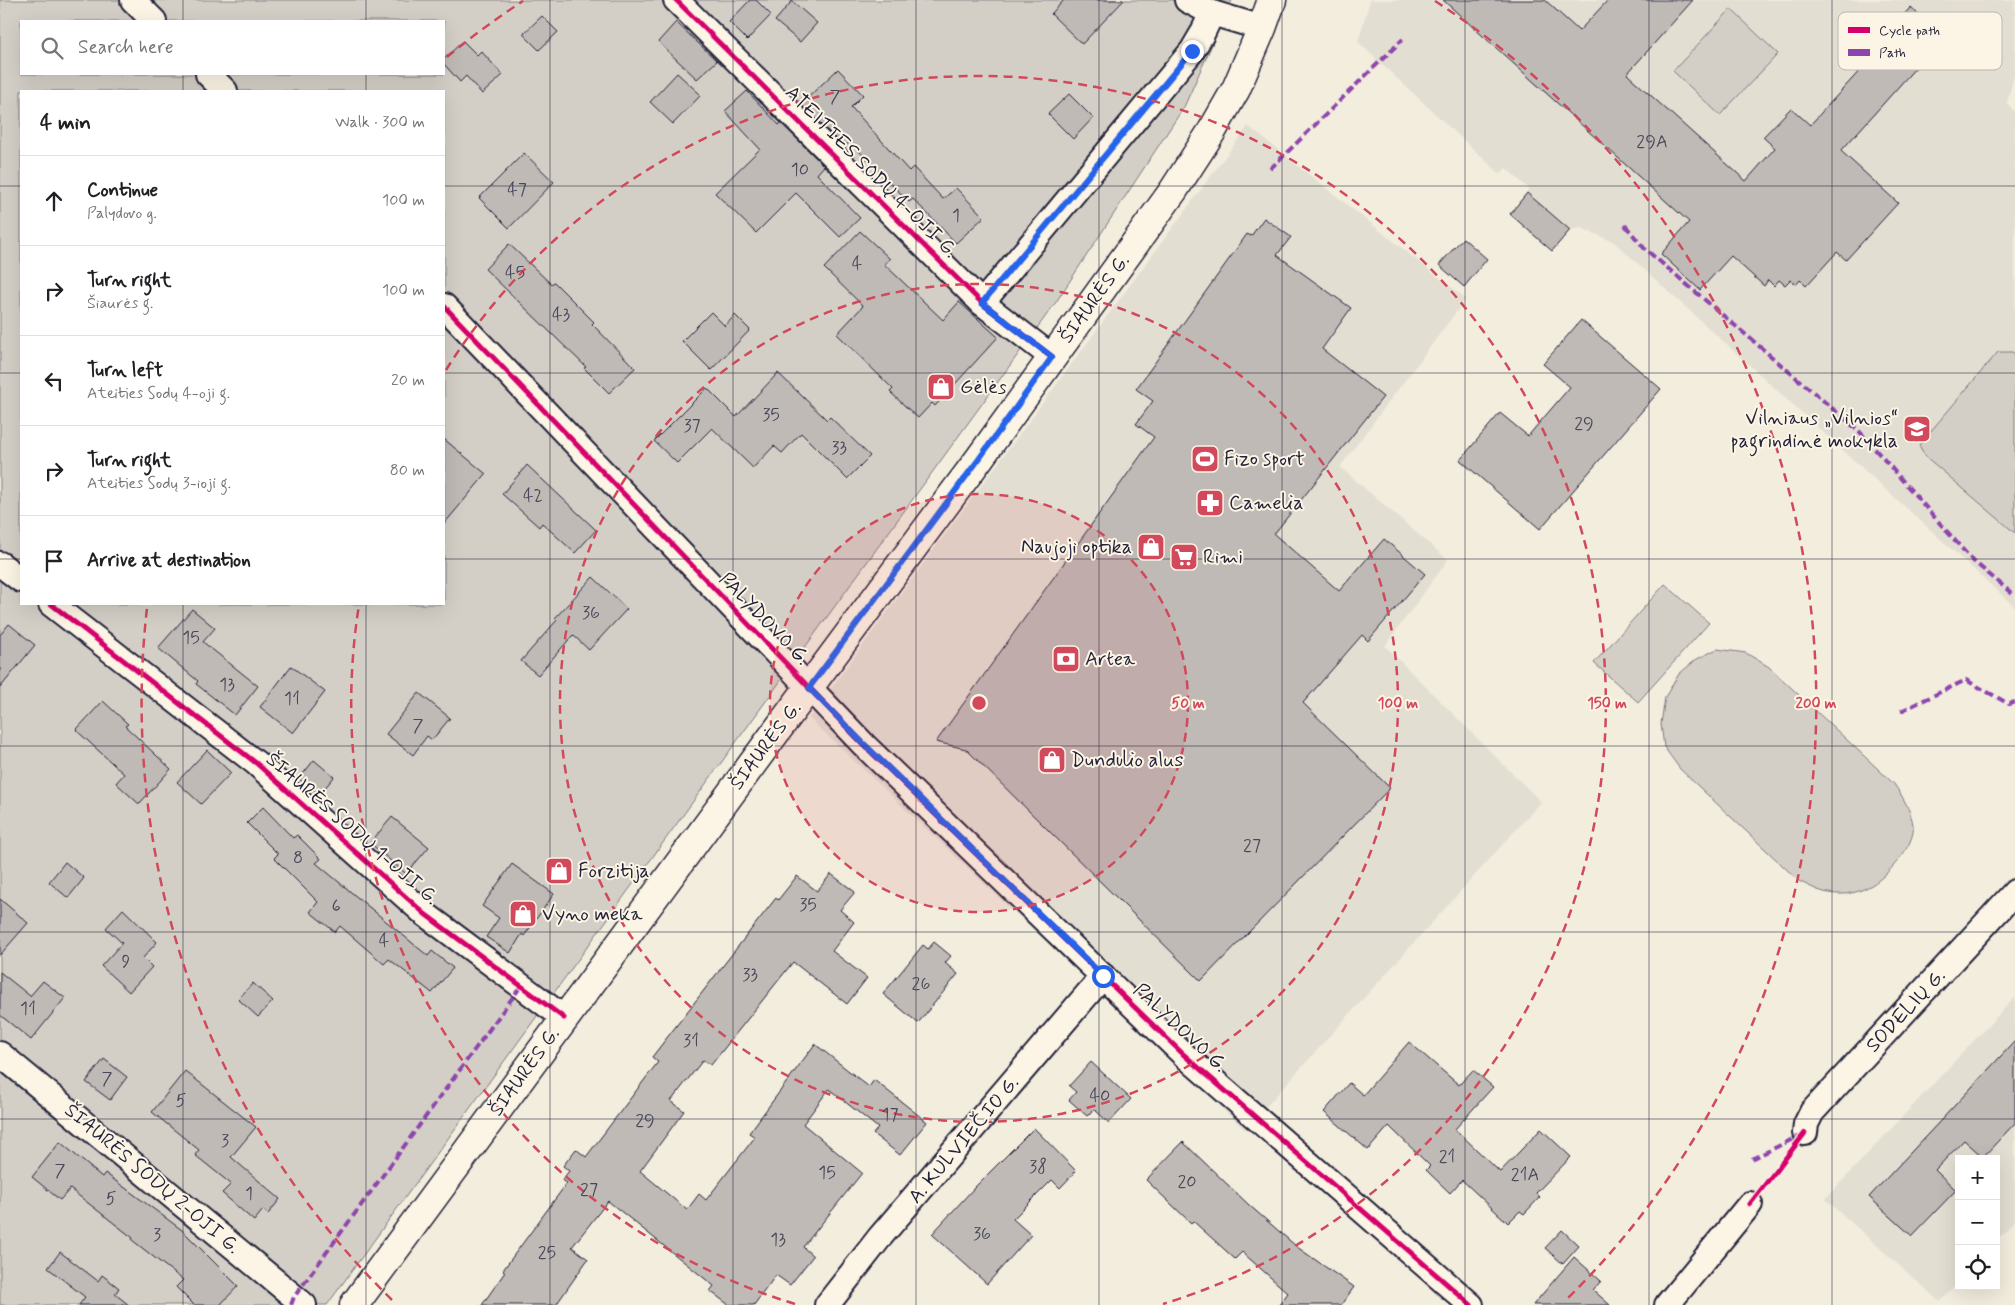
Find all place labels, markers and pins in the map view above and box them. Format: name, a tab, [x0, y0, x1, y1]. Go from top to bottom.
shop icon: Gėlės	[926, 372, 956, 402]
place label: Gėlės	[960, 374, 1007, 401]
place label: Vilniaus „Vilnios“ pagrindinė mokykla	[1730, 405, 1898, 457]
school or university icon: Vilniaus „Vilnios“ pagrindinė mokykla	[1902, 414, 1932, 444]
sports icon: Fizo sport	[1190, 444, 1220, 474]
place label: Fizo sport	[1224, 446, 1305, 473]
pharmacy icon: Camelia	[1195, 488, 1225, 518]
place label: Camelia	[1229, 490, 1304, 517]
shop icon: Naujoji optika	[1136, 532, 1166, 562]
place label: Naujoji optika	[1021, 534, 1132, 561]
supermarket icon: Rimi	[1169, 542, 1199, 572]
place label: Rimi	[1203, 544, 1243, 571]
bank icon: Artea	[1051, 644, 1081, 674]
place label: Artea	[1085, 646, 1136, 673]
centre of rings	[970, 694, 988, 712]
shop icon: Dundulio alus	[1037, 745, 1067, 775]
place label: Dundulio alus	[1071, 747, 1184, 774]
shop icon: Forzitija	[544, 856, 574, 886]
place label: Forzitija	[578, 858, 650, 885]
shop icon: Vyno meka	[508, 899, 538, 929]
place label: Vyno meka	[542, 901, 643, 928]

